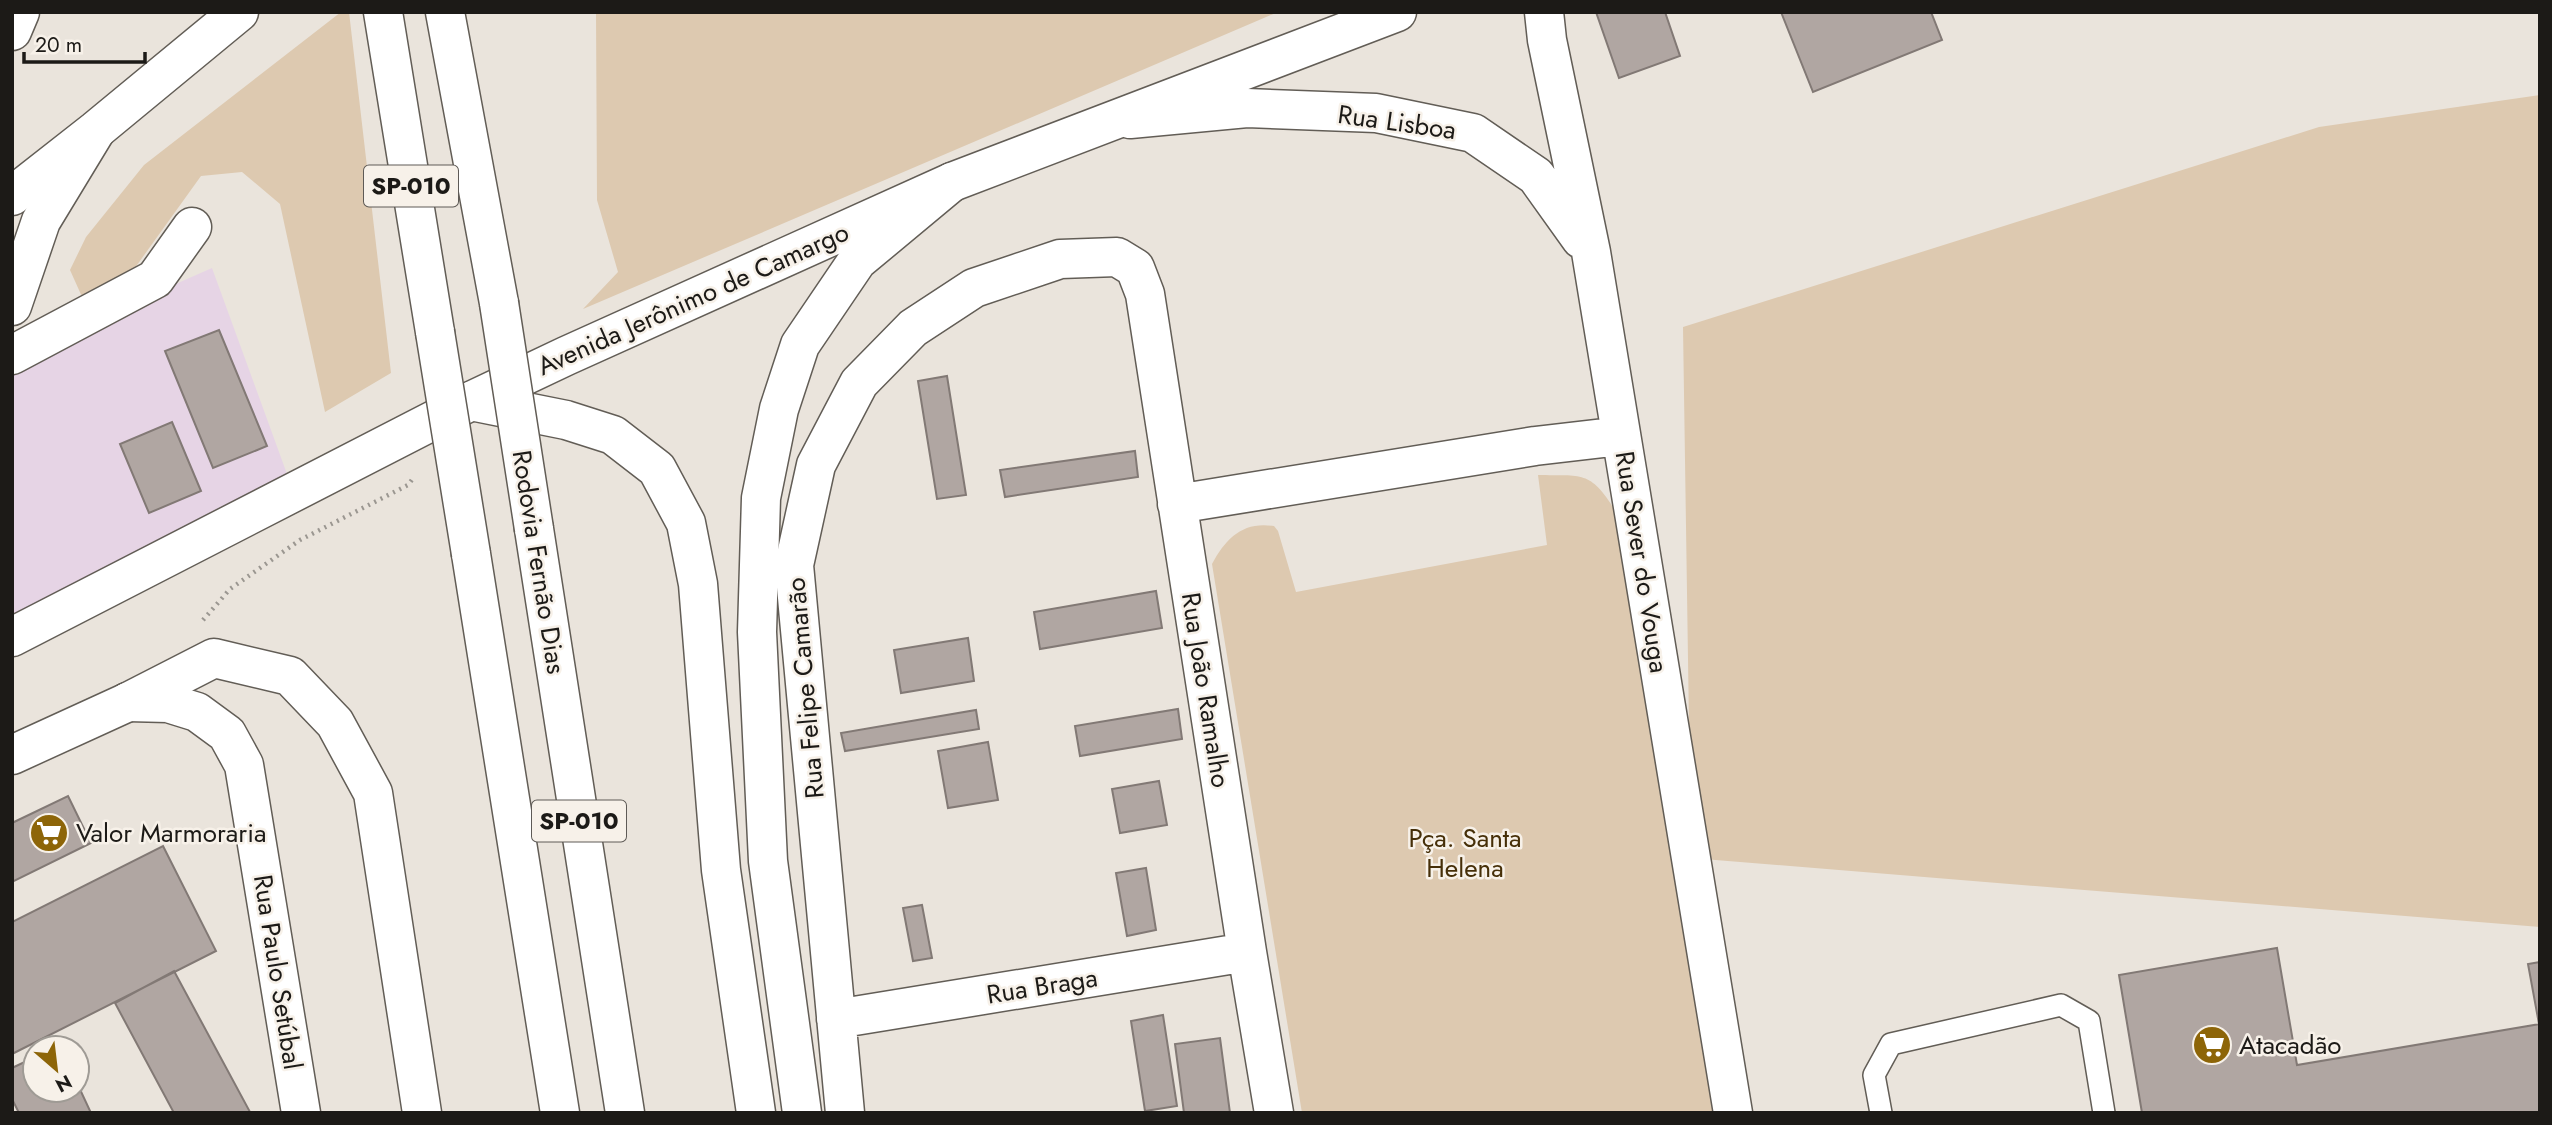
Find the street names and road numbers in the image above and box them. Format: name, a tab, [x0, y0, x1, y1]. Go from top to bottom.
street label: Rua Lisboa	[1335, 95, 1459, 149]
road number: SP-010	[364, 166, 458, 206]
street label: Avenida Jerônimo de Camargo	[531, 213, 855, 385]
street label: Rodovia Fernão Dias	[503, 447, 575, 677]
street label: Rua Sever do Vouga	[1606, 448, 1678, 676]
street label: Rua Felipe Camarão	[776, 576, 834, 800]
street label: Rua João Ramalho	[1172, 590, 1240, 790]
road number: SP-010	[532, 800, 626, 842]
street label: Rua Paulo Setúbal	[244, 872, 312, 1072]
street label: Rua Braga	[984, 958, 1100, 1014]

